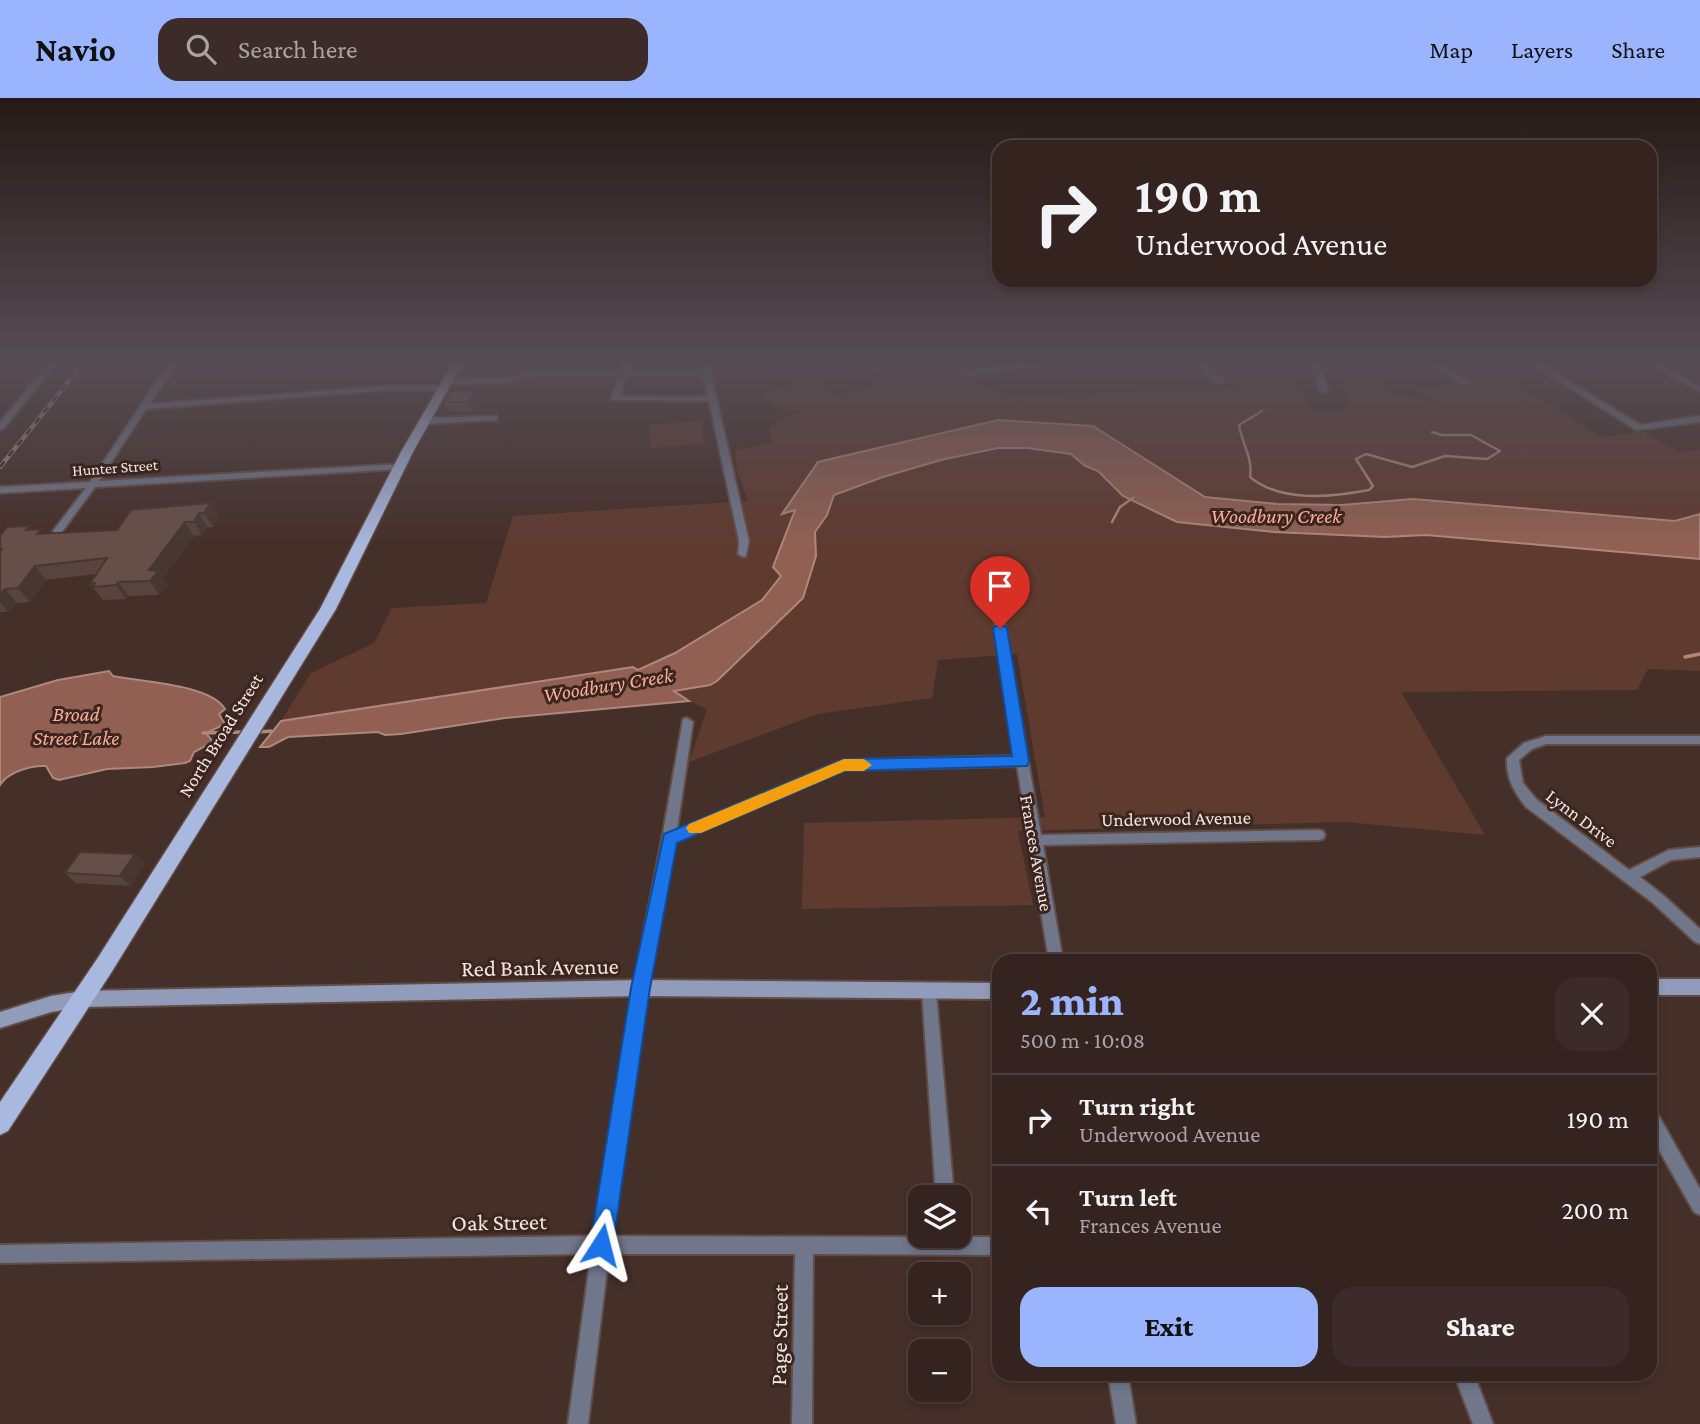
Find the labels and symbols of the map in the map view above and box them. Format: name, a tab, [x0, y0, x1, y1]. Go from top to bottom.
street label: Hunter Street	[72, 456, 159, 479]
water label: Woodbury Creek	[1211, 504, 1342, 528]
pin	[970, 556, 1030, 628]
water label: Woodbury Creek	[541, 663, 675, 707]
street label: North Broad Street	[174, 669, 267, 801]
water label: Broad Street Lake	[33, 702, 119, 750]
street label: Lynn Drive	[1542, 785, 1621, 852]
street label: Frances Avenue	[1016, 793, 1057, 913]
street label: Underwood Avenue	[1101, 807, 1251, 830]
street label: Red Bank Avenue	[461, 953, 619, 981]
street label: Oak Street	[451, 1208, 547, 1236]
position arrow	[564, 1208, 638, 1282]
street label: Page Street	[765, 1284, 793, 1386]

